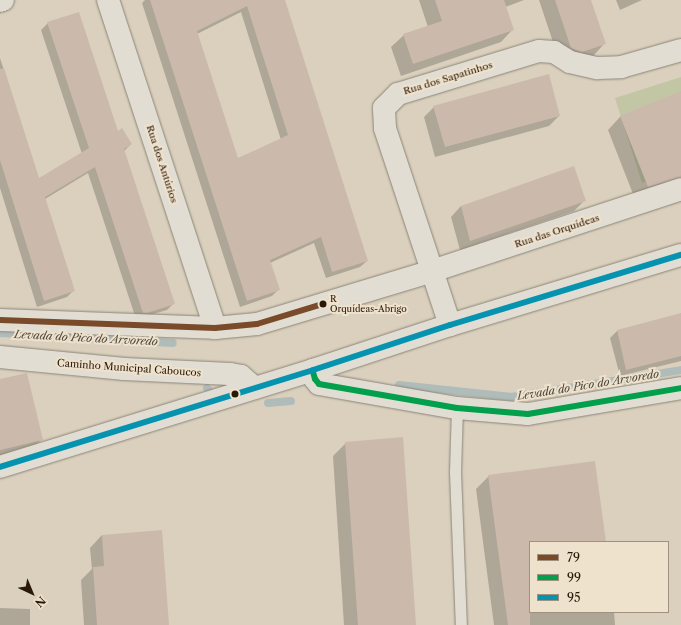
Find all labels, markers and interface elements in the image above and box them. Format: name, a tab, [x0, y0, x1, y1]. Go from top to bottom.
street label: Rua dos Sapatinhos	[402, 59, 494, 97]
street label: Rua dos Antúrios	[144, 123, 180, 205]
street label: Rua das Orquídeas	[513, 212, 601, 250]
place label: R Orquídeas-Abrigo	[330, 294, 407, 315]
marker: R Orquídeas-Abrigo	[318, 299, 328, 309]
water label: Levada do Pico do Arvoredo	[14, 328, 158, 348]
street label: Caminho Municipal Caboucos	[57, 357, 201, 379]
water label: Levada do Pico do Arvoredo	[516, 367, 660, 403]
unlabelled marker	[230, 389, 240, 399]
legend	[529, 541, 669, 613]
text: 79	[567, 550, 580, 565]
text: 99	[567, 570, 581, 585]
north arrow	[12, 573, 52, 613]
text: 95	[567, 590, 581, 605]
text: N	[32, 593, 49, 610]

